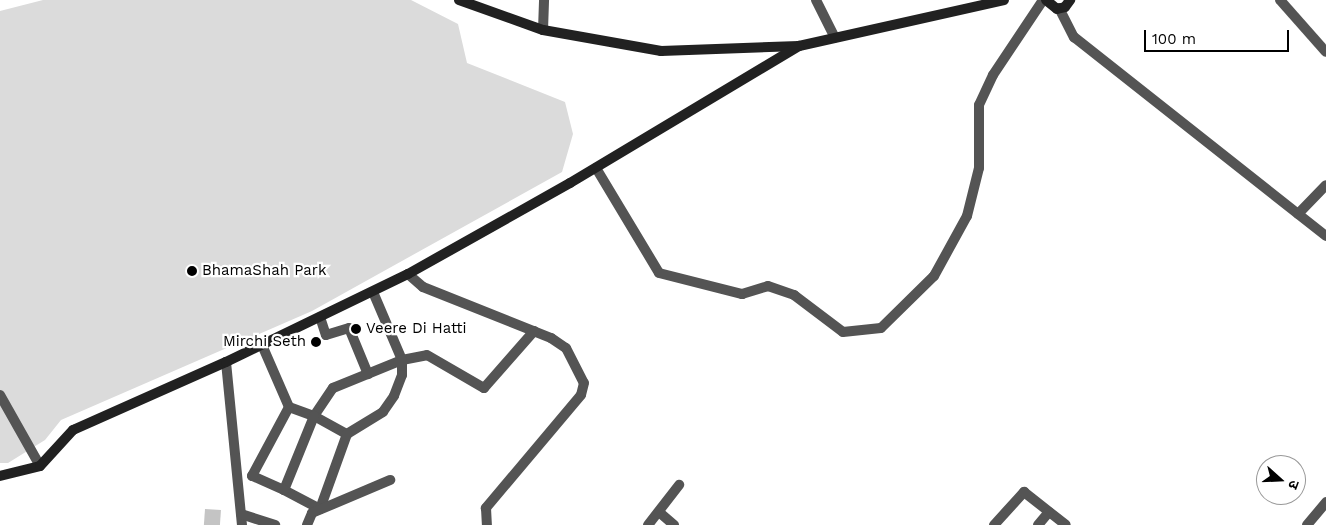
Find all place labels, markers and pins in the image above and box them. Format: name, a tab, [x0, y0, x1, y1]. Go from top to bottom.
place label: BhamaShah Park	[202, 262, 326, 280]
marker: BhamaShah Park	[186, 265, 198, 277]
place label: Veere Di Hatti	[366, 320, 467, 338]
marker: Veere Di Hatti	[350, 323, 362, 335]
place label: Mirchi Seth	[223, 333, 306, 351]
marker: Mirchi Seth	[310, 336, 322, 348]

